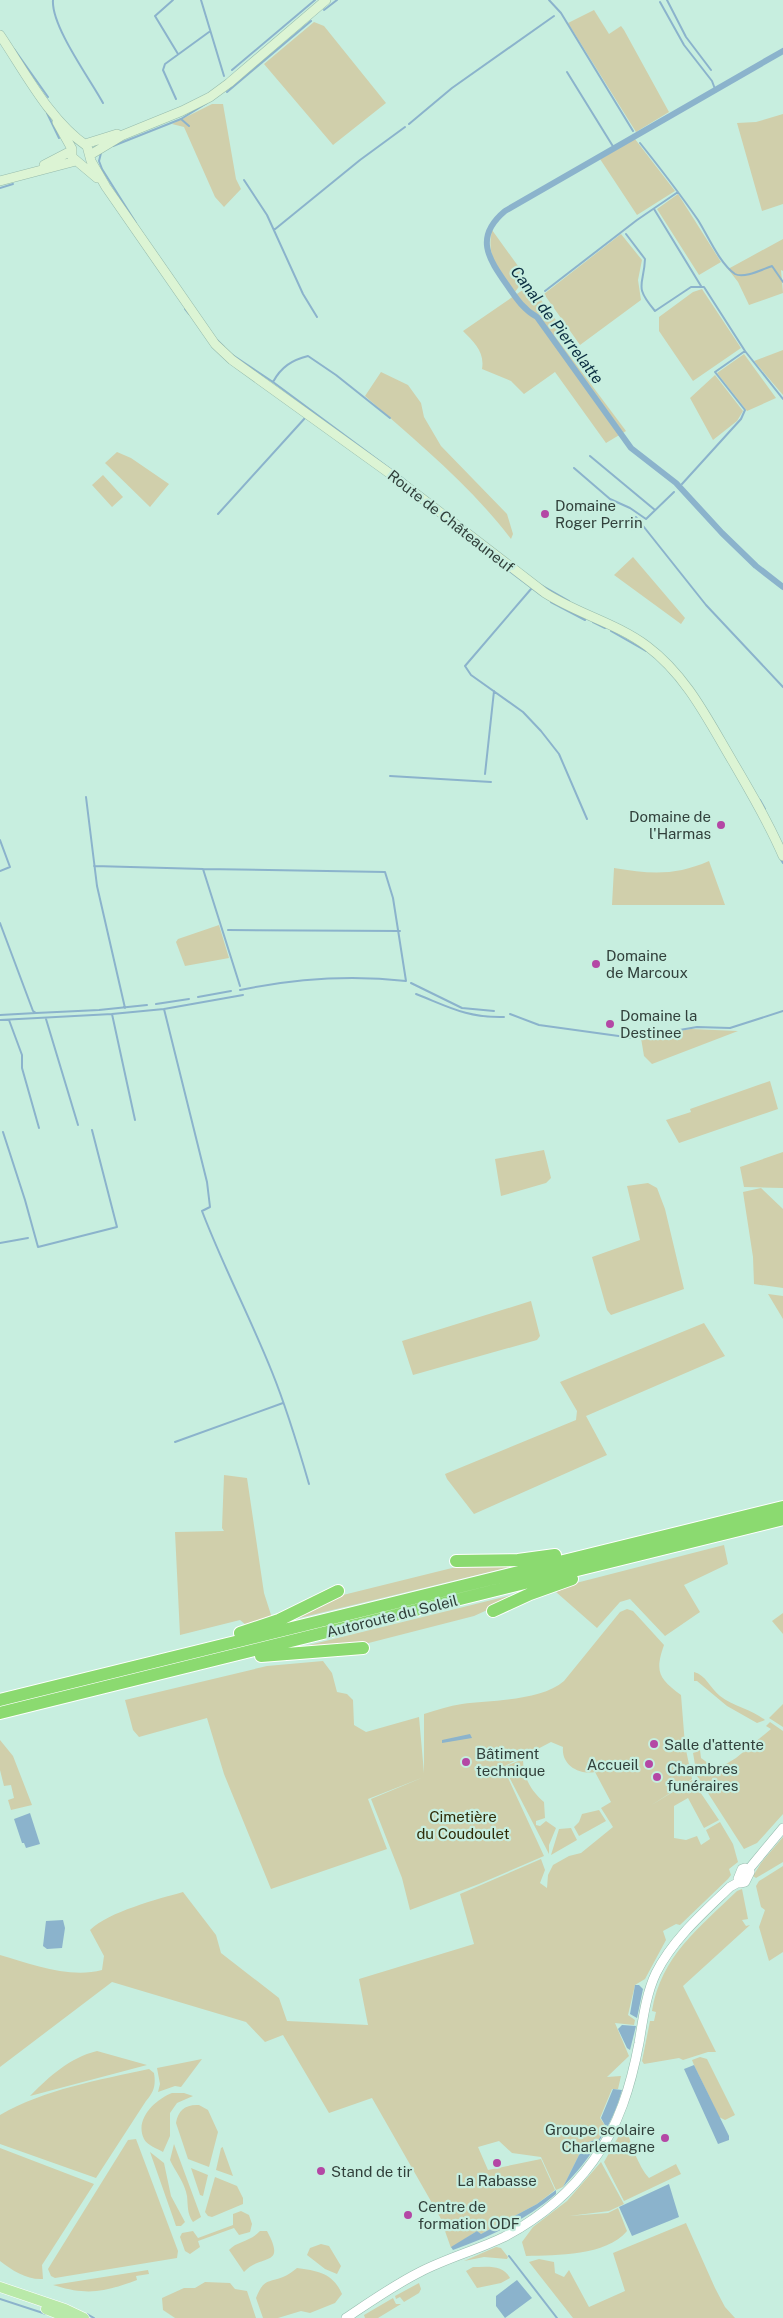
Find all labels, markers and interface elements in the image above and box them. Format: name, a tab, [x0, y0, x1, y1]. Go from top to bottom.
water label: Canal de Pierrelatte	[507, 262, 608, 388]
street label: Route de Châteauneuf	[385, 466, 517, 576]
place label: Domaine Roger Perrin	[555, 497, 643, 531]
marker: Domaine Roger Perrin	[539, 508, 551, 520]
place label: Domaine de l'Harmas	[629, 808, 711, 842]
marker: Domaine de l'Harmas	[715, 819, 727, 831]
place label: Domaine de Marcoux	[606, 947, 688, 981]
marker: Domaine de Marcoux	[590, 958, 602, 970]
place label: Domaine la Destinee	[620, 1007, 697, 1041]
marker: Domaine la Destinee	[604, 1018, 616, 1030]
street label: Autoroute du Soleil	[325, 1591, 459, 1641]
place label: Salle d'attente	[664, 1736, 764, 1753]
marker: Salle d'attente	[648, 1738, 660, 1750]
place label: Bâtiment technique	[476, 1745, 545, 1779]
marker: Bâtiment technique	[460, 1756, 472, 1768]
place label: Accueil	[587, 1756, 639, 1773]
marker: Accueil	[643, 1758, 655, 1770]
place label: Chambres funéraires	[667, 1760, 738, 1794]
marker: Chambres funéraires	[651, 1771, 663, 1783]
park label: Cimetière du Coudoulet	[416, 1808, 510, 1842]
place label: Groupe scolaire Charlemagne	[545, 2121, 655, 2155]
marker: Groupe scolaire Charlemagne	[659, 2132, 671, 2144]
marker: La Rabasse	[491, 2157, 503, 2169]
place label: Stand de tir	[331, 2163, 413, 2180]
marker: Stand de tir	[315, 2165, 327, 2177]
place label: La Rabasse	[457, 2172, 537, 2189]
place label: Centre de formation ODF	[418, 2198, 520, 2232]
marker: Centre de formation ODF	[402, 2209, 414, 2221]

